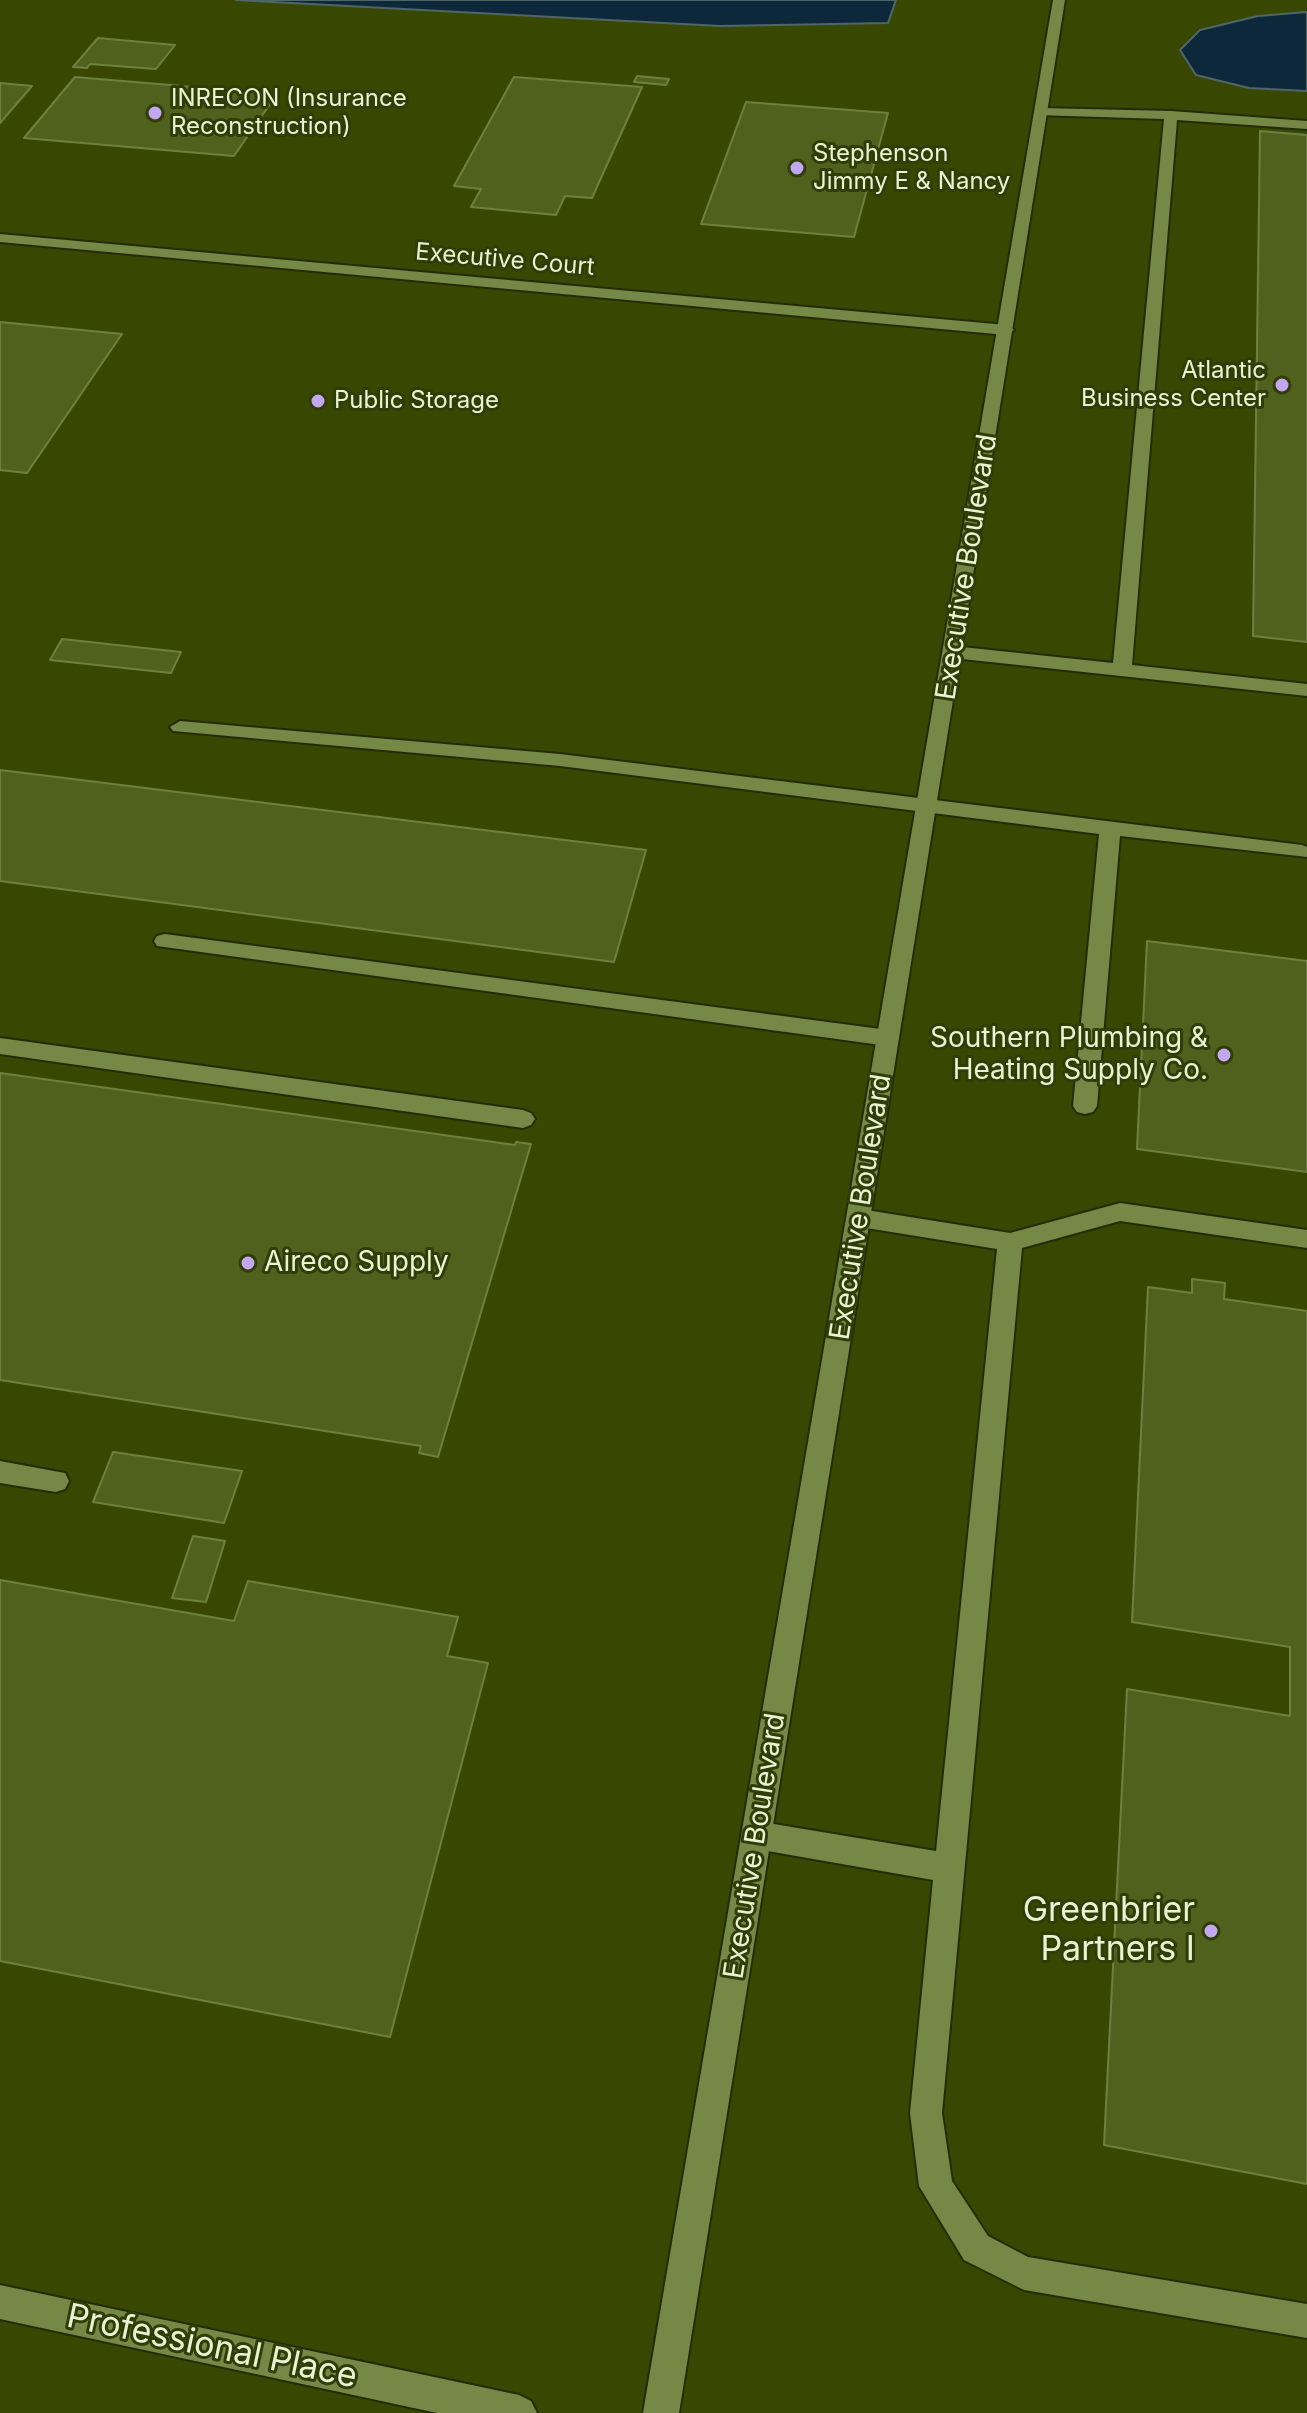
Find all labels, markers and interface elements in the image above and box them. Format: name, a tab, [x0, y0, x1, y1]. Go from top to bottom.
place label: INRECON (Insurance Reconstruction)	[171, 85, 407, 141]
marker: INRECON (Insurance Reconstruction)	[146, 104, 164, 122]
place label: Stephenson Jimmy E & Nancy	[813, 140, 1010, 196]
marker: Stephenson Jimmy E & Nancy	[788, 159, 806, 177]
street label: Executive Court	[414, 238, 596, 282]
place label: Atlantic Business Center	[1081, 357, 1266, 413]
marker: Atlantic Business Center	[1273, 376, 1291, 394]
place label: Public Storage	[334, 387, 499, 415]
marker: Public Storage	[309, 392, 327, 410]
street label: Executive Boulevard	[929, 432, 1005, 702]
place label: Southern Plumbing & Heating Supply Co.	[930, 1022, 1208, 1088]
marker: Southern Plumbing & Heating Supply Co.	[1215, 1046, 1233, 1064]
street label: Executive Boulevard	[823, 1072, 899, 1342]
place label: Aireco Supply	[264, 1246, 449, 1280]
marker: Aireco Supply	[239, 1254, 257, 1272]
street label: Executive Boulevard	[717, 1711, 793, 1981]
place label: Greenbrier Partners I	[1023, 1891, 1195, 1970]
marker: Greenbrier Partners I	[1202, 1922, 1220, 1940]
street label: Professional Place	[63, 2296, 361, 2398]

